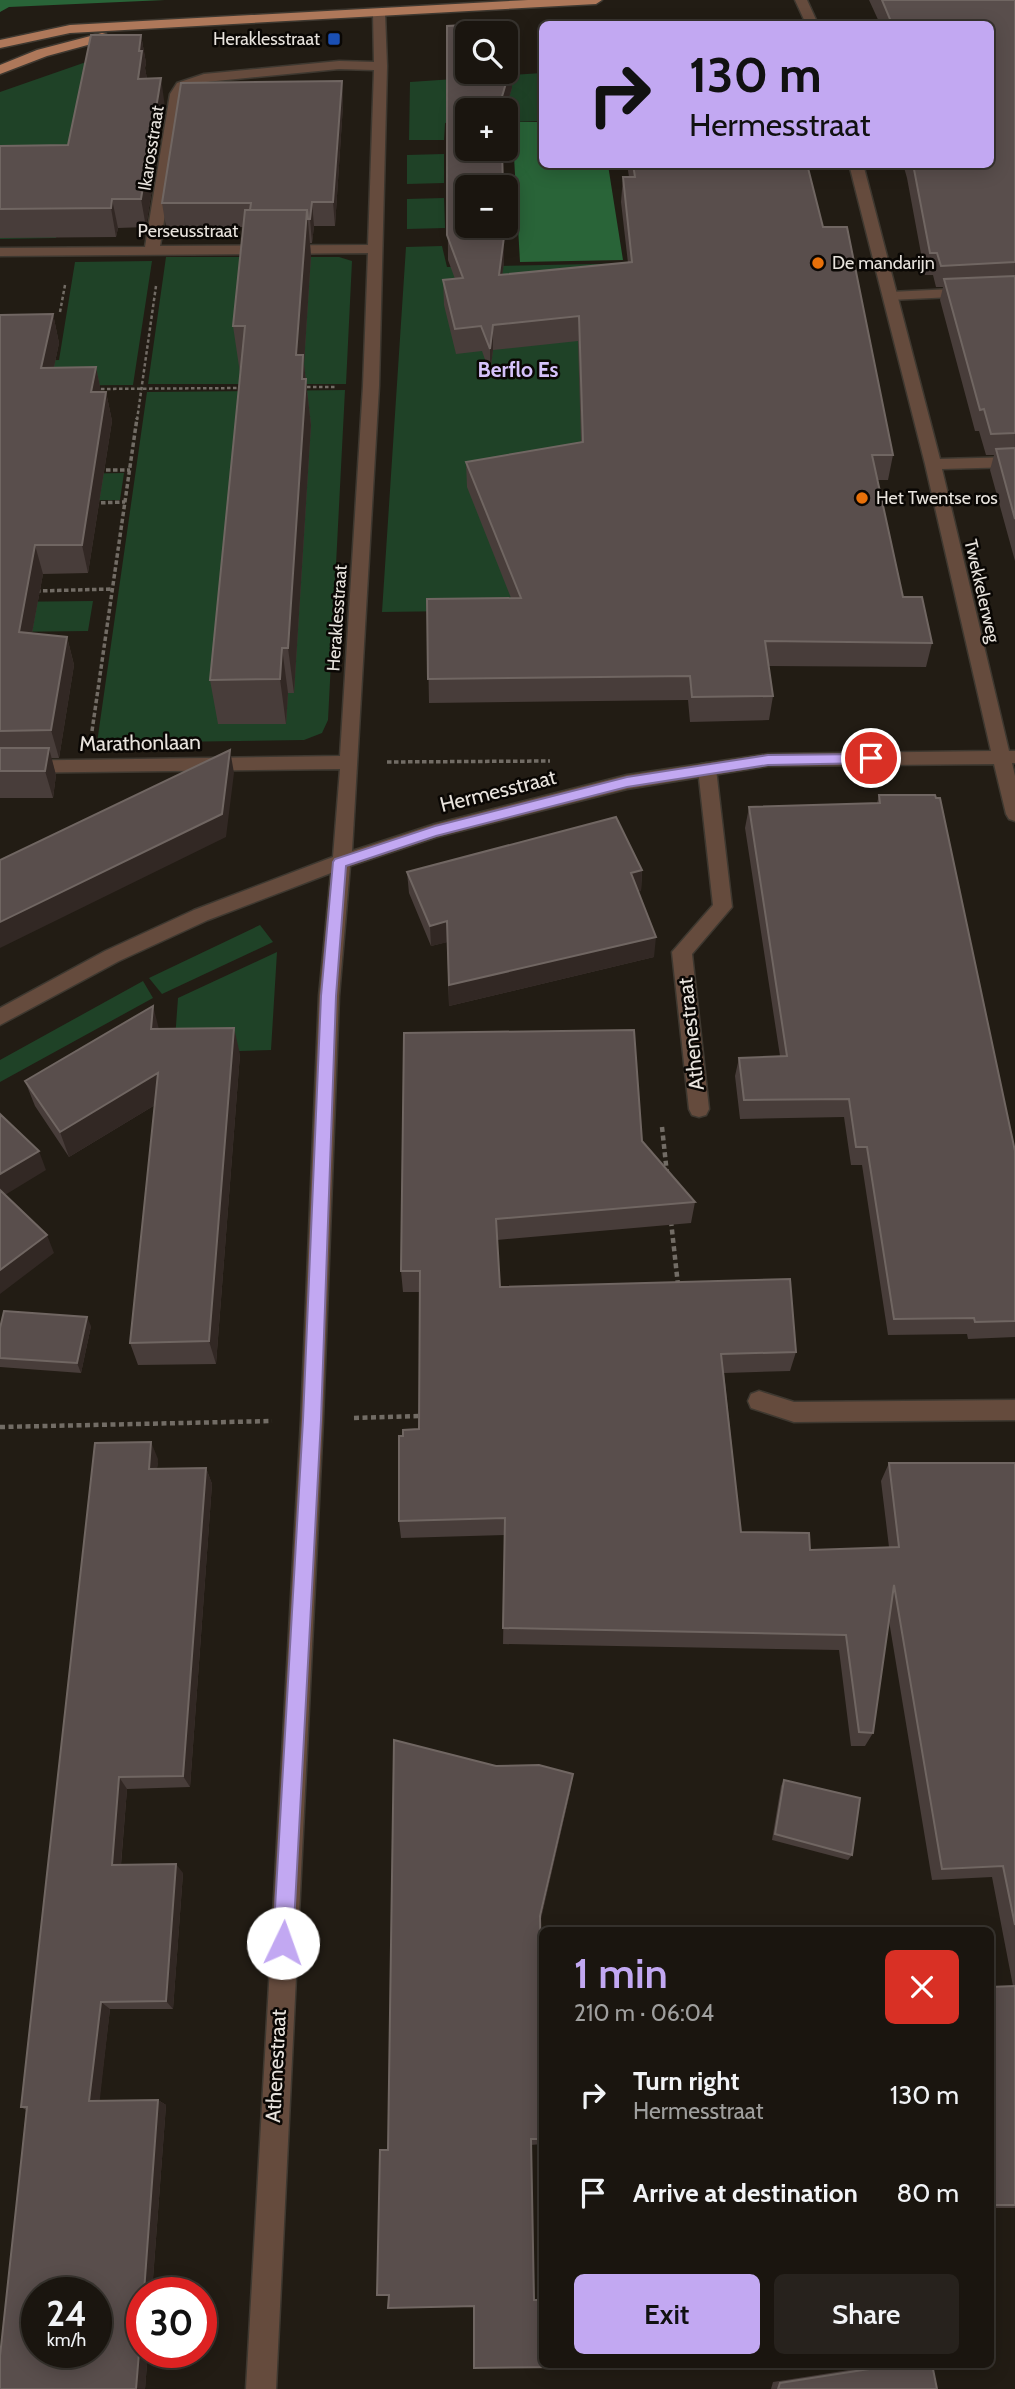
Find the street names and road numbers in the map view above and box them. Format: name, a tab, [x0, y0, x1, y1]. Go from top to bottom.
street label: Ikarosstraat	[133, 104, 169, 192]
street label: Perseusstraat	[138, 220, 238, 242]
street label: Twekkelerweg	[959, 537, 1005, 646]
street label: Heraklesstraat	[322, 564, 352, 672]
street label: Marathonlaan	[79, 729, 201, 756]
street label: Hermesstraat	[437, 764, 559, 817]
street label: Athenestraat	[672, 976, 709, 1092]
street label: Athenestraat	[260, 2009, 291, 2123]

